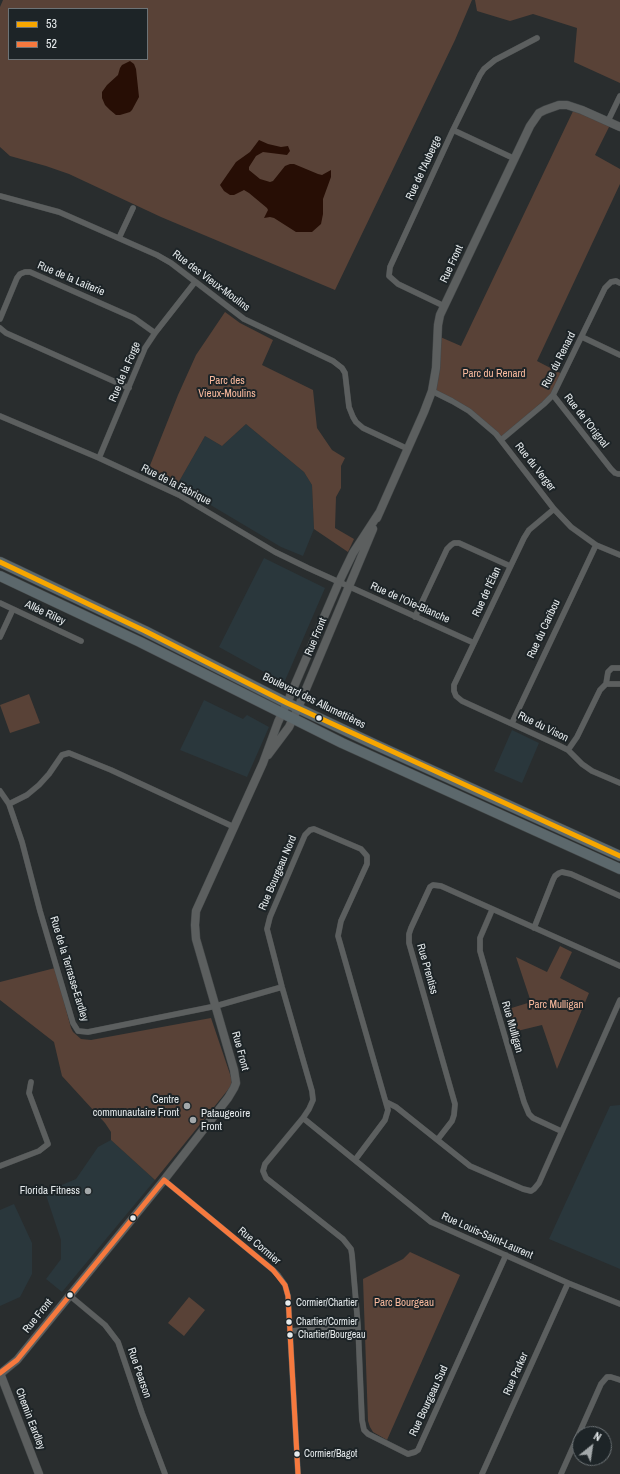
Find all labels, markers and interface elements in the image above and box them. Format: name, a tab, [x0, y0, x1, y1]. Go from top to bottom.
legend	[8, 8, 148, 60]
text: 53	[46, 16, 57, 32]
text: 52	[46, 36, 57, 52]
street label: Rue de l'Auberge	[403, 134, 445, 202]
street label: Rue Front	[438, 243, 466, 285]
street label: Rue des Vieux-Moulins	[170, 248, 252, 314]
street label: Rue de la Laiterie	[35, 259, 107, 299]
street label: Rue du Renard	[539, 330, 579, 390]
street label: Rue de la Forge	[106, 340, 144, 404]
park label: Parc du Renard	[462, 367, 526, 381]
park label: Parc des Vieux-Moulins	[198, 374, 256, 400]
street label: Rue de l'Orignal	[561, 391, 611, 451]
street label: Rue du Verger	[512, 440, 558, 494]
street label: Rue de la Fabrique	[139, 462, 213, 508]
street label: Rue de l'Élan	[470, 565, 504, 619]
street label: Rue de l'Oie-Blanche	[368, 580, 452, 626]
street label: Rue du Caribou	[525, 597, 563, 661]
street label: Allée Riley	[23, 598, 67, 628]
street label: Rue Front	[302, 616, 330, 658]
street label: Boulevard des Allumettières	[260, 670, 368, 732]
street label: Rue du Vison	[516, 709, 570, 745]
unlabelled marker	[314, 713, 324, 723]
street label: Rue Bourgeau Nord	[256, 833, 300, 913]
street label: Rue de la Terrasse-Eardley	[47, 915, 91, 1023]
street label: Rue Prentiss	[413, 942, 441, 996]
park label: Parc Mulligan	[528, 998, 584, 1012]
street label: Rue Mulligan	[498, 1000, 526, 1054]
street label: Rue Front	[228, 1030, 252, 1072]
place label: Centre communautaire Front	[93, 1093, 179, 1119]
marker: Centre communautaire Front	[182, 1101, 192, 1111]
place label: Pataugeoire Front	[201, 1107, 250, 1133]
marker: Pataugeoire Front	[188, 1115, 198, 1125]
place label: Florida Fitness	[20, 1184, 80, 1198]
marker: Florida Fitness	[83, 1186, 93, 1196]
street label: Rue Louis-Saint-Laurent	[439, 1210, 535, 1262]
unlabelled marker	[128, 1213, 138, 1223]
street label: Rue Cormier	[235, 1224, 283, 1268]
unlabelled marker	[65, 1290, 75, 1300]
street label: Rue Front	[20, 1296, 56, 1336]
park label: Parc Bourgeau	[374, 1296, 434, 1310]
place label: Cormier/Chartier	[296, 1297, 358, 1309]
marker: Cormier/Chartier	[283, 1298, 293, 1308]
place label: Chartier/Cormier	[296, 1316, 358, 1328]
marker: Chartier/Cormier	[284, 1317, 294, 1327]
place label: Chartier/Bourgeau	[298, 1329, 365, 1341]
marker: Chartier/Bourgeau	[285, 1330, 295, 1340]
street label: Rue Pearson	[124, 1346, 154, 1400]
street label: Rue Parker	[501, 1350, 531, 1398]
street label: Rue Bourgeau Sud	[407, 1363, 451, 1439]
street label: Chemin Eardley	[12, 1386, 48, 1452]
north arrow	[572, 1426, 612, 1466]
text: N	[591, 1429, 604, 1444]
place label: Cormier/Bagot	[304, 1448, 357, 1460]
marker: Cormier/Bagot	[292, 1449, 302, 1459]

